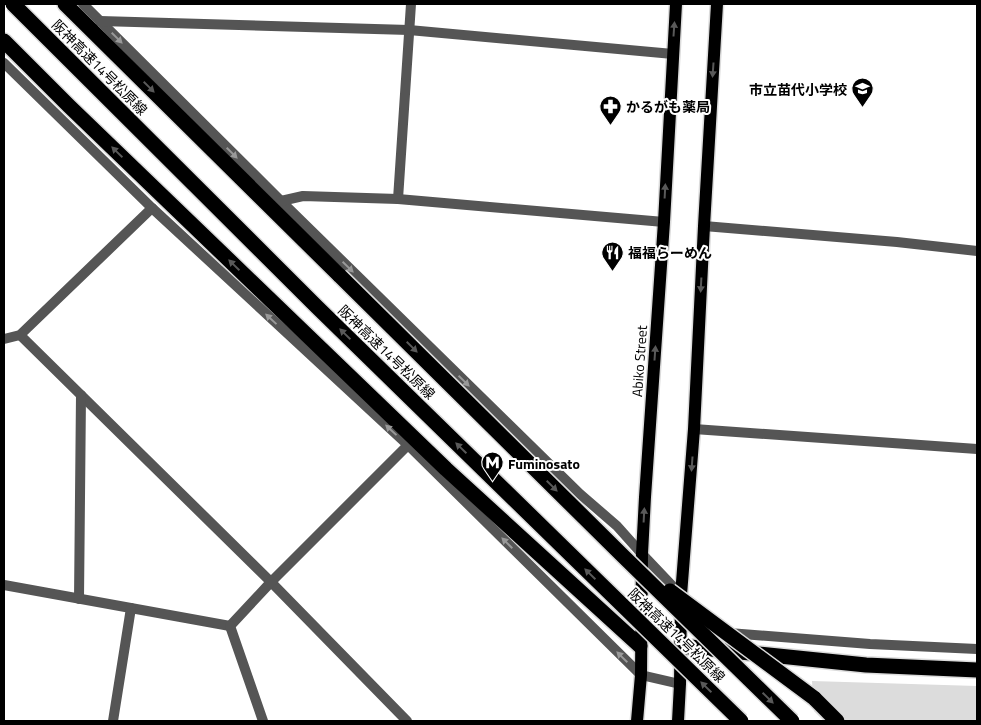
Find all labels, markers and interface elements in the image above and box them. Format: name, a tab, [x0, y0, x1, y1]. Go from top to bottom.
street label: 阪神高速14号松原線	[47, 14, 153, 120]
one-way arrow	[671, 20, 679, 36]
one-way arrow	[111, 32, 123, 44]
one-way arrow	[709, 62, 717, 78]
school or university icon: 市立苗代小学校	[851, 77, 875, 108]
place label: 市立苗代小学校	[749, 79, 847, 100]
one-way arrow	[143, 81, 155, 93]
pharmacy icon: かるがも薬局	[598, 94, 622, 125]
place label: かるがも薬局	[626, 96, 710, 117]
one-way arrow	[226, 146, 238, 158]
one-way arrow	[111, 147, 123, 159]
one-way arrow	[662, 183, 670, 199]
restaurant icon: 福福らーめん	[600, 240, 624, 271]
place label: 福福らーめん	[628, 242, 712, 263]
one-way arrow	[228, 259, 240, 271]
one-way arrow	[342, 261, 354, 273]
one-way arrow	[697, 277, 705, 293]
street label: 阪神高速14号松原線	[334, 300, 440, 404]
one-way arrow	[266, 313, 278, 325]
street label: Abiko Street	[626, 324, 652, 398]
one-way arrow	[339, 328, 351, 340]
one-way arrow	[406, 341, 418, 353]
one-way arrow	[651, 345, 659, 361]
one-way arrow	[458, 375, 470, 387]
one-way arrow	[385, 424, 397, 436]
one-way arrow	[456, 442, 468, 454]
metro station icon: Fuminosato	[480, 451, 504, 482]
place label: Fuminosato	[508, 453, 580, 474]
one-way arrow	[687, 457, 695, 473]
one-way arrow	[546, 480, 558, 492]
one-way arrow	[640, 507, 648, 523]
one-way arrow	[501, 537, 513, 549]
one-way arrow	[584, 568, 596, 580]
street label: 阪神高速14号松原線	[624, 583, 730, 687]
one-way arrow	[617, 652, 629, 664]
one-way arrow	[701, 681, 713, 693]
one-way arrow	[762, 692, 774, 704]

